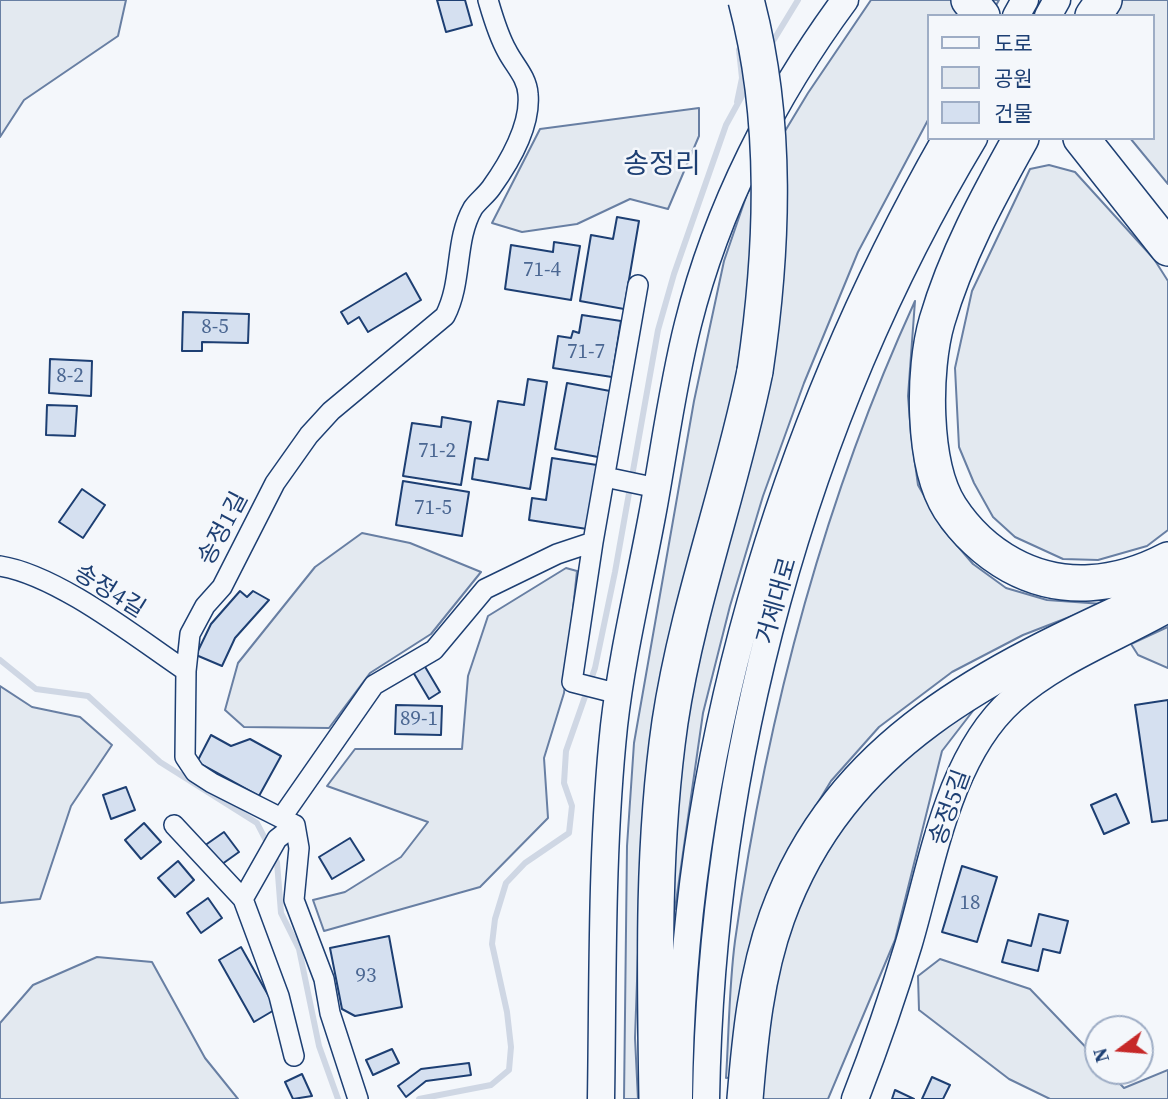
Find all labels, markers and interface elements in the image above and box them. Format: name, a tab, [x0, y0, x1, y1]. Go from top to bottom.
legend	[926, 14, 1154, 140]
text: 도로	[994, 29, 1033, 58]
text: 공원	[994, 64, 1033, 93]
text: 건물	[994, 99, 1033, 128]
district label: 송정리	[623, 149, 701, 183]
house number: 71-4	[523, 258, 561, 284]
house number: 8-5	[201, 315, 229, 341]
house number: 71-7	[567, 340, 605, 366]
house number: 8-2	[56, 364, 84, 390]
house number: 71-2	[418, 439, 456, 465]
street label: 송정1길	[193, 488, 255, 570]
house number: 71-5	[414, 496, 452, 522]
street label: 거제대로	[752, 555, 804, 647]
street label: 송정4길	[68, 559, 150, 625]
house number: 89-1	[400, 707, 438, 733]
street label: 송정5길	[924, 766, 978, 850]
house number: 18	[960, 891, 980, 917]
house number: 93	[356, 964, 376, 990]
north arrow	[1084, 1015, 1154, 1085]
text: N	[1086, 1045, 1115, 1065]

